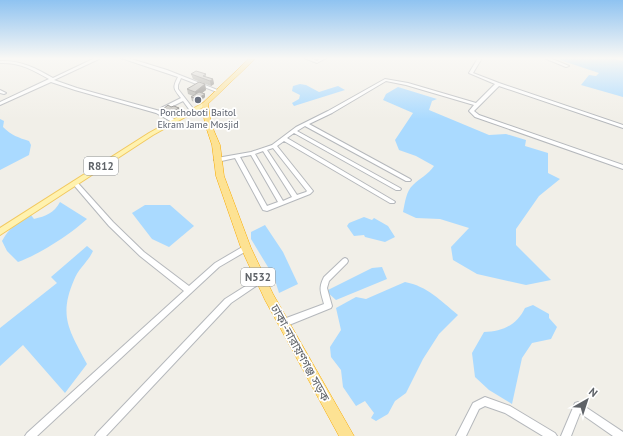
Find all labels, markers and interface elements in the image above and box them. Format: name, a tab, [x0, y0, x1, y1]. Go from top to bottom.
marker: Ponchoboti Baitol Ekram Jame Mosjid	[193, 95, 203, 105]
place label: Ponchoboti Baitol Ekram Jame Mosjid	[157, 106, 239, 131]
road number: R812	[84, 157, 118, 175]
road number: N532	[241, 268, 275, 286]
street label: ঢাকা-নারায়ণগঞ্জ সড়ক	[267, 301, 333, 404]
north arrow	[567, 380, 607, 420]
text: N	[586, 385, 601, 400]

